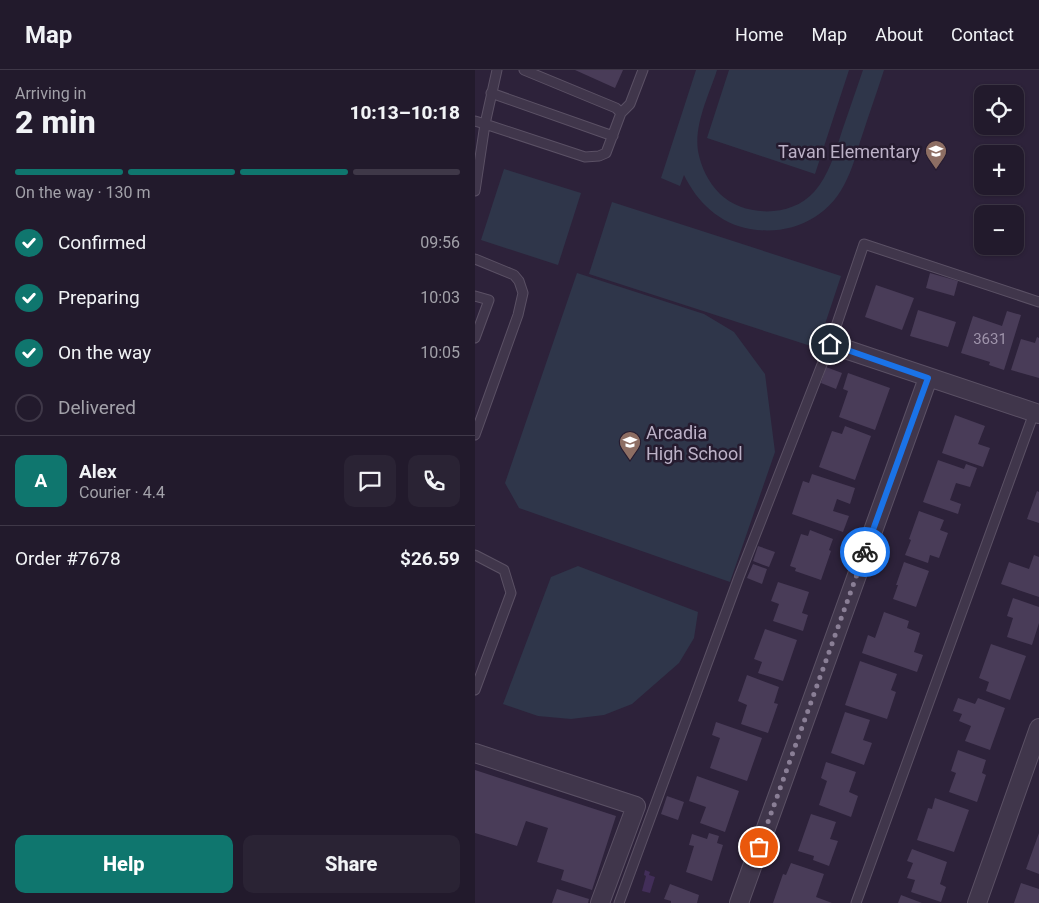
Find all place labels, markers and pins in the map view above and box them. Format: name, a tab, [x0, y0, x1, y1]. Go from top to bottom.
school or university icon: Tavan Elementary	[924, 139, 948, 170]
place label: Tavan Elementary	[778, 141, 920, 162]
pin	[809, 323, 851, 365]
place label: Arcadia High School	[646, 422, 743, 464]
school or university icon: Arcadia High School	[618, 430, 642, 461]
pin	[738, 826, 780, 868]

